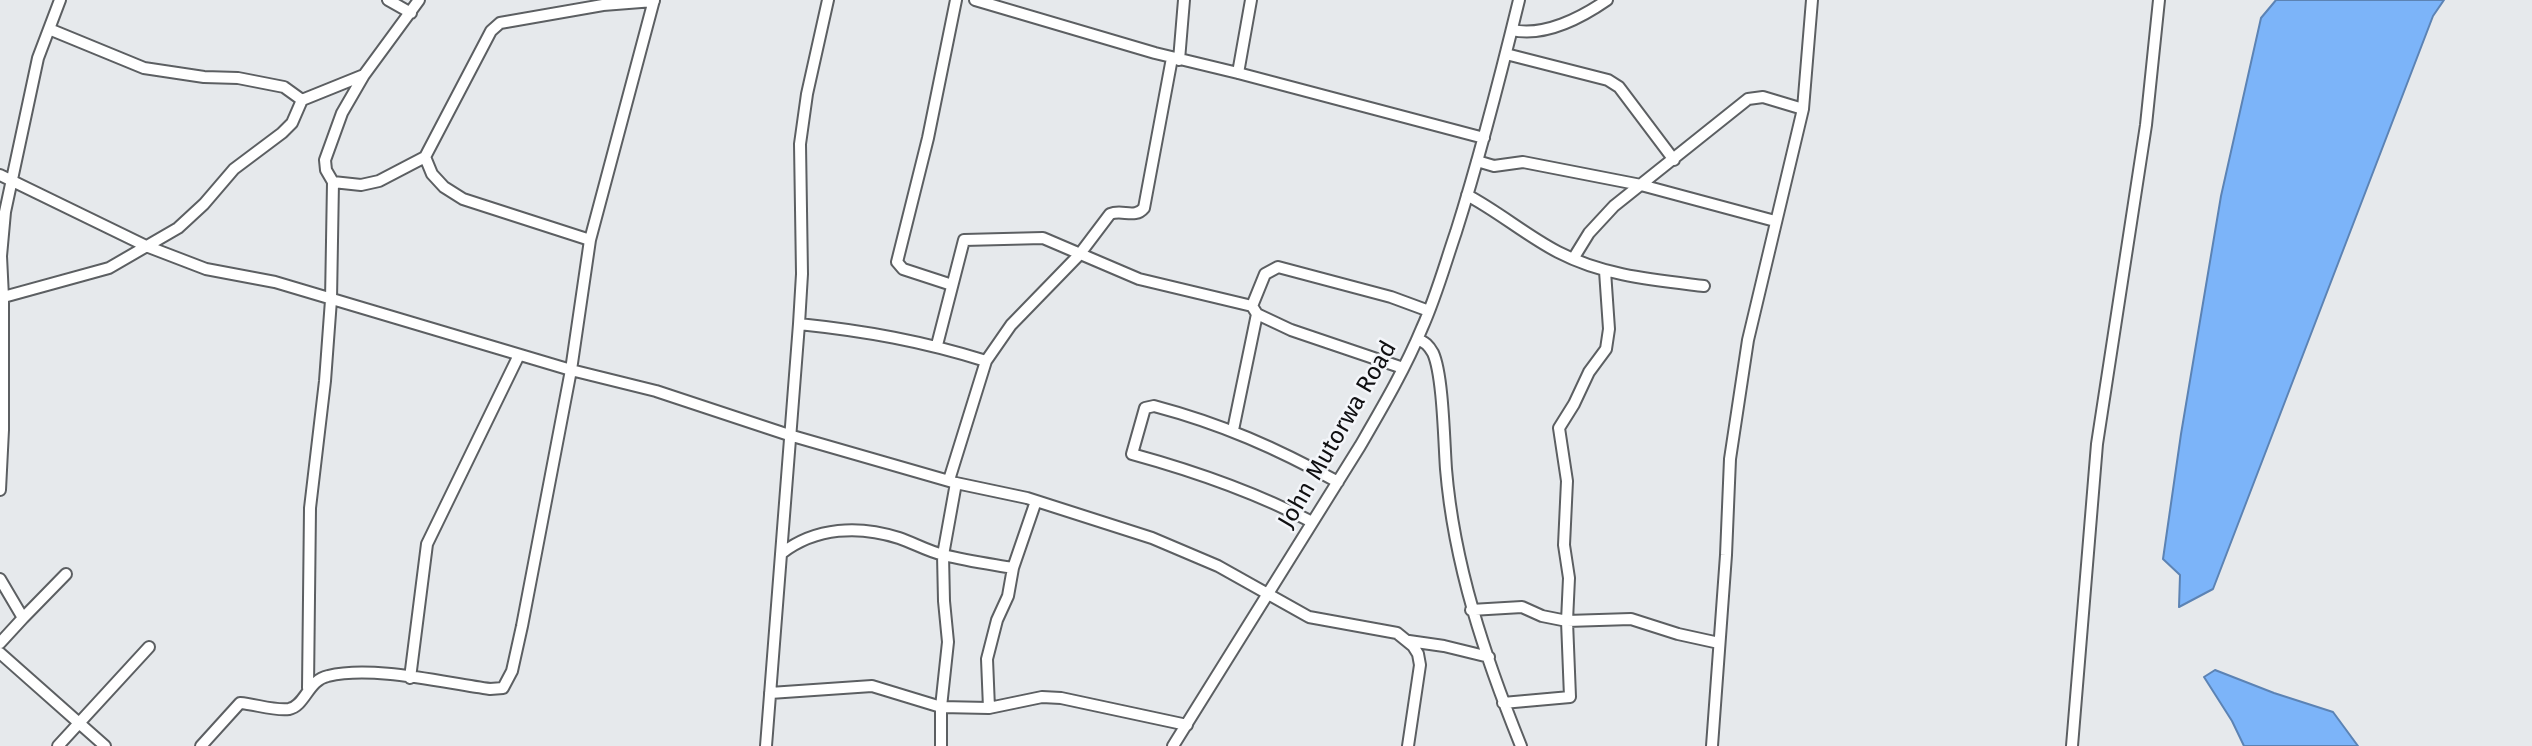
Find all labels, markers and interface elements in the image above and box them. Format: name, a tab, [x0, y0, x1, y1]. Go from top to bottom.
street label: John Mutorwa Road	[1273, 336, 1403, 534]

